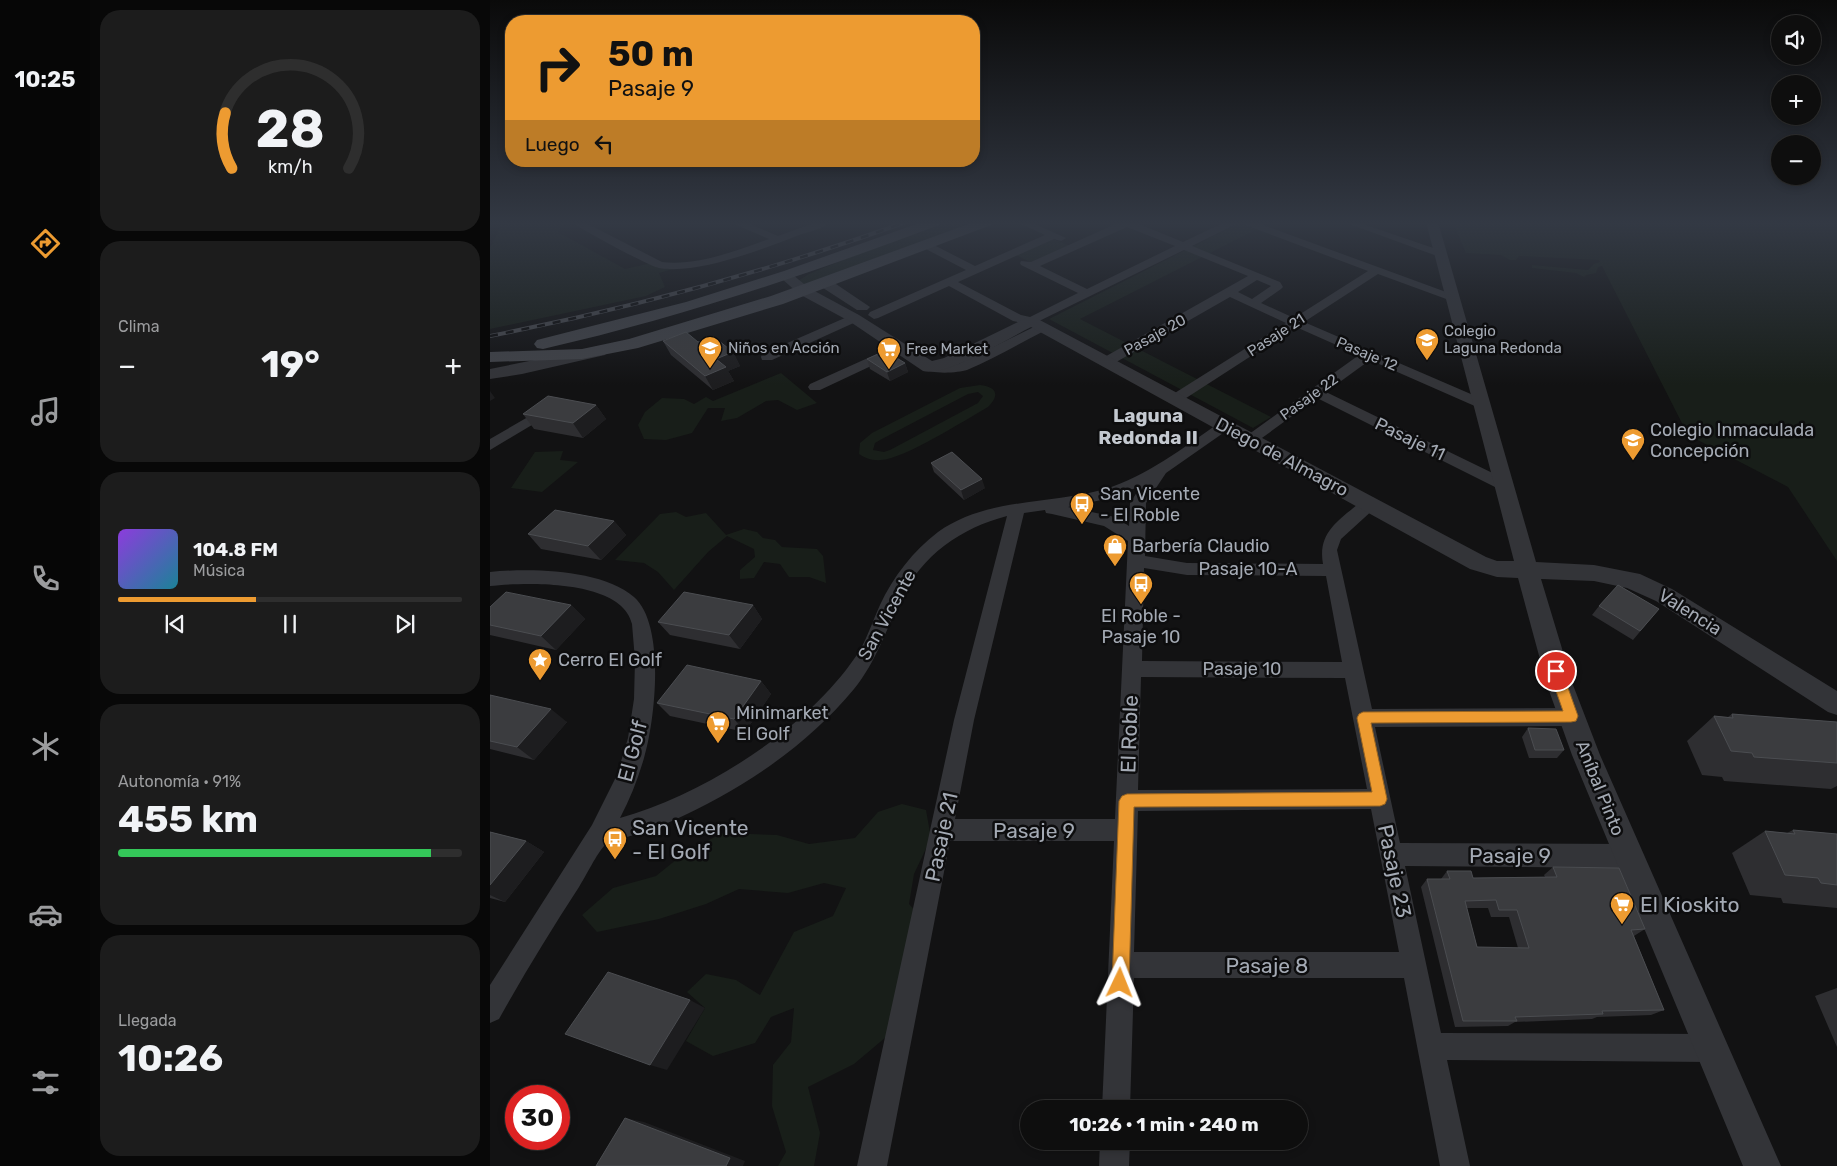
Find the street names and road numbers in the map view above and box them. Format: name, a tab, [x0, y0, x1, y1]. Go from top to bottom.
street label: Pasaje 21	[1244, 310, 1308, 360]
street label: Pasaje 20	[1121, 311, 1189, 359]
street label: Pasaje 12	[1334, 333, 1401, 375]
street label: Pasaje 22	[1276, 370, 1342, 424]
street label: Diego de Almagro	[1212, 413, 1352, 501]
street label: Pasaje 11	[1371, 413, 1449, 465]
street label: Pasaje 10-A	[1198, 558, 1298, 580]
street label: San Vicente	[853, 566, 921, 664]
street label: Valencia	[1654, 584, 1726, 640]
street label: Pasaje 10	[1203, 658, 1281, 680]
street label: El Roble	[1115, 695, 1143, 773]
street label: El Golf	[612, 718, 652, 784]
street label: Aníbal Pinto	[1571, 737, 1629, 839]
street label: Pasaje 21	[919, 790, 963, 884]
street label: Pasaje 9	[993, 818, 1075, 843]
street label: Pasaje 23	[1373, 822, 1417, 920]
street label: Pasaje 9	[1469, 843, 1551, 868]
street label: Pasaje 8	[1226, 953, 1308, 978]

